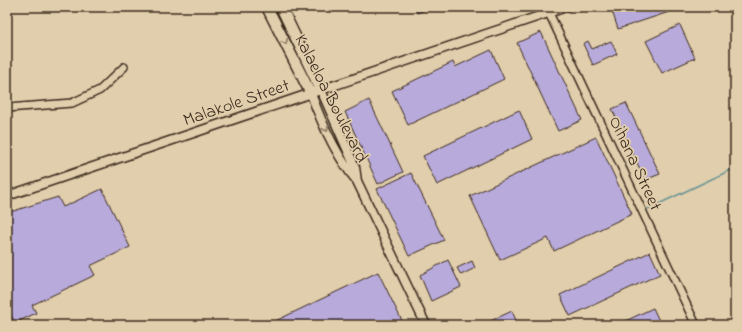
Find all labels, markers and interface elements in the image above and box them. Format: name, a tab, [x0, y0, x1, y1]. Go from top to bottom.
street label: Kalaeloa Boulevard	[287, 30, 374, 168]
one-way arrow	[280, 38, 288, 45]
street label: Malakole Street	[180, 74, 293, 134]
street label: Oihana Street	[601, 112, 667, 215]
one-way arrow	[321, 125, 329, 133]

